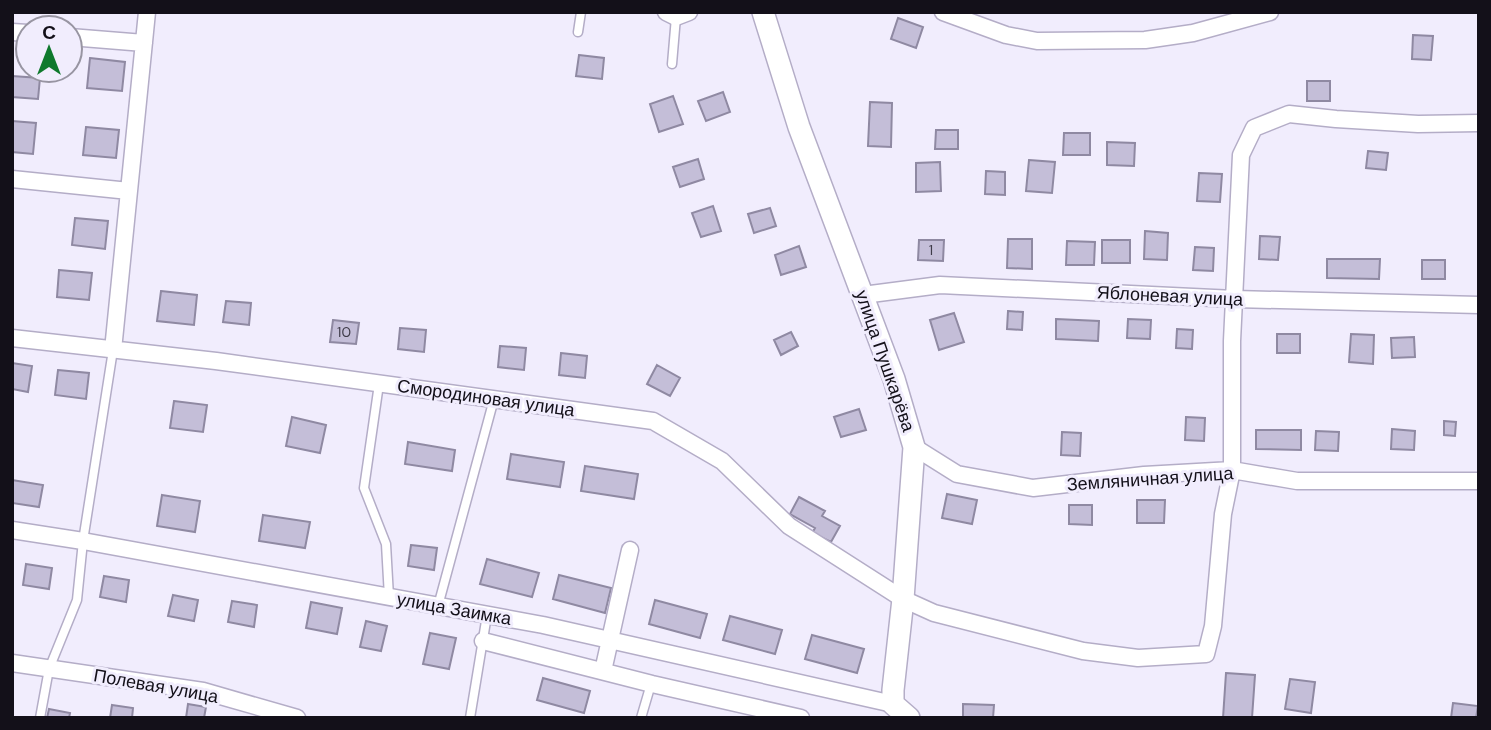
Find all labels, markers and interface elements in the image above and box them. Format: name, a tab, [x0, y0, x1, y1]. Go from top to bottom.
north arrow	[14, 14, 84, 84]
text: С	[42, 20, 56, 45]
house number: 1	[929, 241, 933, 259]
street label: Яблоневая улица	[1096, 280, 1245, 312]
street label: улица Пушкарёва	[850, 287, 921, 436]
house number: 10	[337, 323, 351, 341]
street label: Смородиновая улица	[396, 374, 577, 422]
street label: Земляничная улица	[1066, 461, 1235, 497]
street label: улица Заимка	[395, 587, 514, 631]
street label: Полевая улица	[92, 663, 221, 709]

